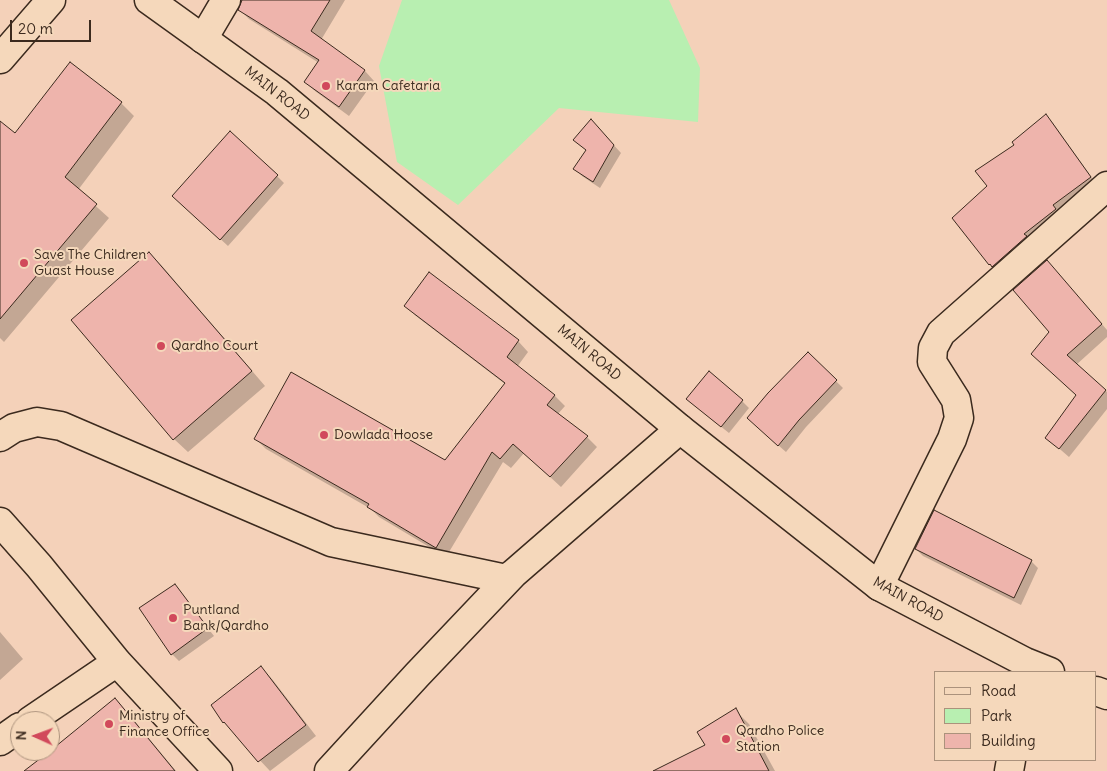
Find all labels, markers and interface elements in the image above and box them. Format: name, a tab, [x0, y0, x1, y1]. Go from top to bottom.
scale bar	[12, 10, 94, 42]
text: 20 m	[18, 19, 53, 38]
street label: MAIN ROAD	[241, 63, 313, 125]
place label: Karam Cafetaria	[336, 78, 440, 94]
marker: Karam Cafetaria	[320, 80, 332, 92]
place label: Save The Children Guast House	[34, 247, 146, 280]
marker: Save The Children Guast House	[18, 257, 30, 269]
street label: MAIN ROAD	[554, 321, 624, 385]
place label: Qardho Court	[171, 338, 258, 354]
marker: Qardho Court	[155, 340, 167, 352]
place label: Dowlada Hoose	[334, 427, 433, 443]
marker: Dowlada Hoose	[318, 429, 330, 441]
street label: MAIN ROAD	[870, 574, 946, 626]
place label: Puntland Bank/Qardho	[183, 602, 269, 634]
marker: Puntland Bank/Qardho	[167, 612, 179, 624]
legend	[934, 671, 1097, 761]
text: Road	[981, 681, 1016, 700]
text: Park	[981, 706, 1012, 725]
place label: Ministry of Finance Office	[119, 708, 210, 740]
north arrow	[10, 711, 60, 761]
marker: Ministry of Finance Office	[103, 718, 115, 730]
place label: Qardho Police Station	[736, 723, 824, 756]
text: N	[12, 730, 30, 741]
text: Building	[981, 731, 1036, 750]
marker: Qardho Police Station	[720, 733, 732, 745]

